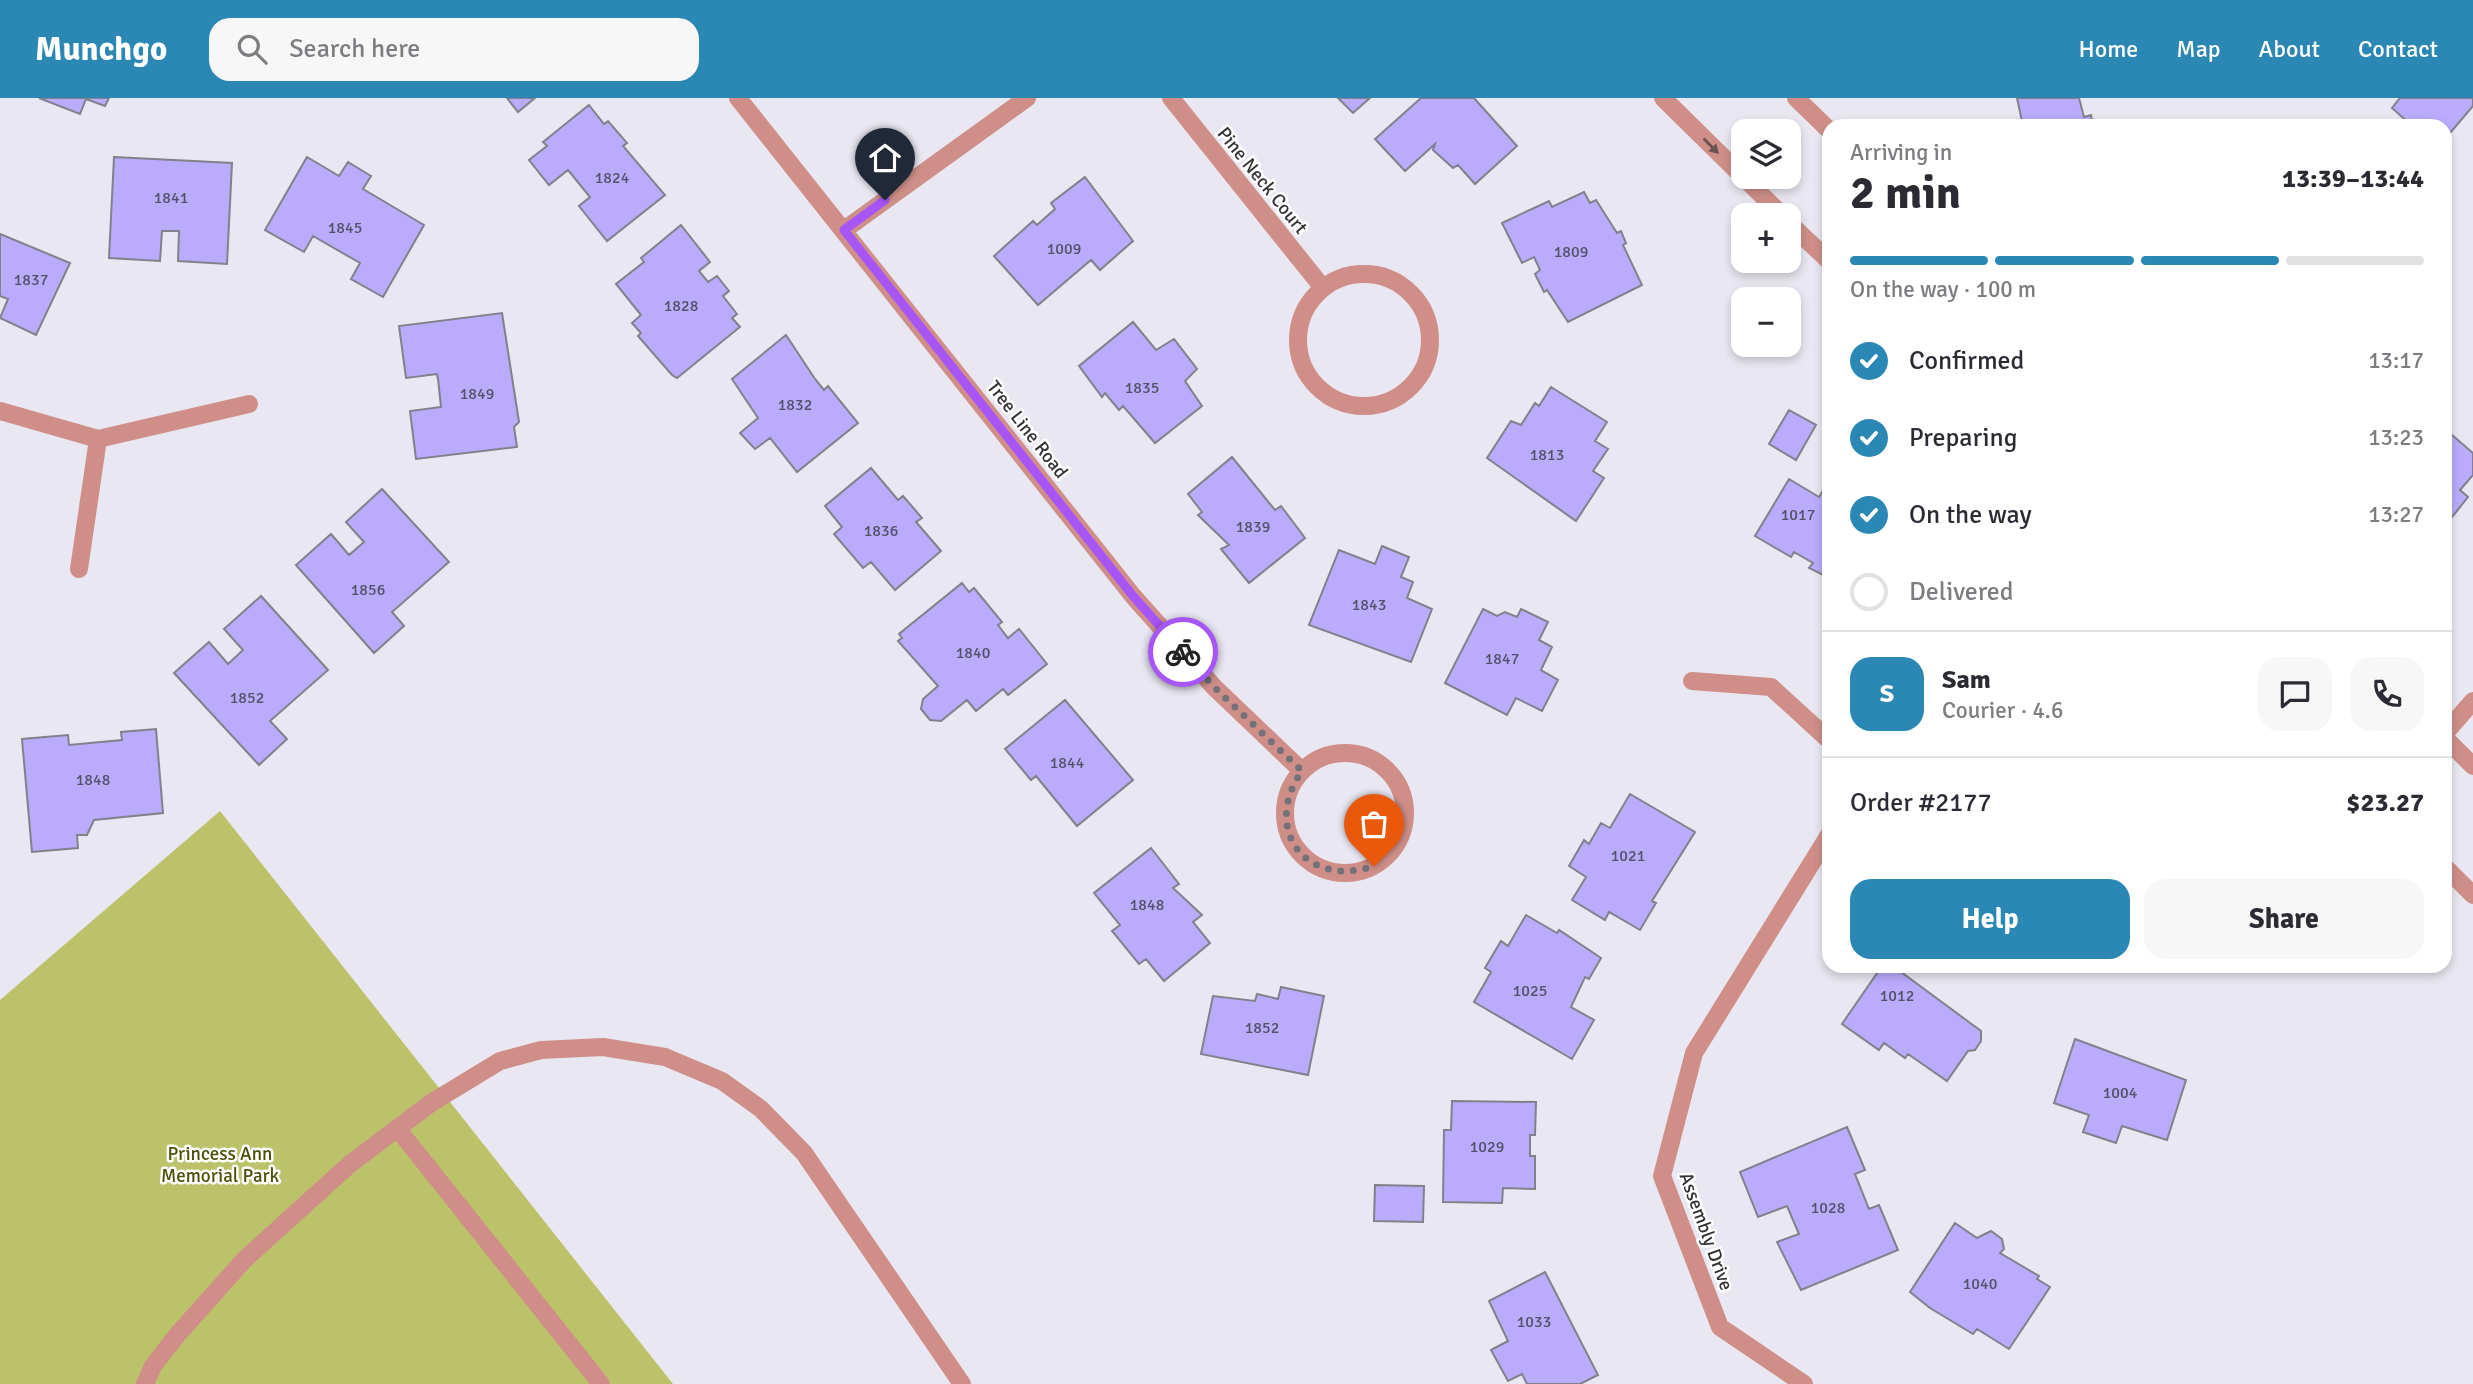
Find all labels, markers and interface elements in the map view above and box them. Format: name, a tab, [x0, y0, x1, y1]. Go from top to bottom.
search box	[209, 18, 699, 81]
text: Munchgo	[35, 29, 167, 70]
icon: search	[233, 30, 271, 68]
text: Search here	[289, 33, 420, 65]
text: Home	[2078, 34, 2138, 64]
text: Map	[2176, 34, 2221, 64]
text: About	[2259, 34, 2320, 64]
text: Contact	[2358, 34, 2438, 64]
map controls	[1731, 119, 1801, 357]
button: layers	[1731, 119, 1801, 189]
street label: Pine Neck Court	[1212, 122, 1313, 239]
pin	[855, 128, 915, 200]
one-way arrow	[1703, 137, 1720, 154]
text: Arriving in	[1850, 138, 1952, 167]
icon: home	[866, 139, 904, 177]
text: 13:39–13:44	[2282, 163, 2424, 195]
text: 2 min	[1850, 165, 1961, 221]
house number: 1824	[595, 168, 630, 188]
house number: 1841	[154, 188, 188, 208]
button: +	[1731, 203, 1801, 273]
house number: 1845	[328, 218, 362, 238]
house number: 1009	[1047, 239, 1081, 259]
house number: 1809	[1554, 242, 1588, 262]
house number: 1837	[14, 270, 48, 290]
text: On the way · 100 m	[1850, 275, 2036, 304]
button: −	[1731, 287, 1801, 357]
house number: 1828	[664, 296, 698, 316]
icon: check	[1850, 342, 1888, 380]
text: Confirmed	[1909, 345, 2024, 377]
text: 13:17	[2368, 346, 2424, 375]
street label: Tree Line Road	[982, 376, 1073, 483]
house number: 1835	[1125, 378, 1159, 398]
house number: 1849	[460, 384, 494, 404]
house number: 1832	[778, 395, 812, 415]
icon: check	[1850, 419, 1888, 457]
text: Preparing	[1909, 422, 2017, 454]
text: 13:23	[2368, 423, 2424, 452]
house number: 1813	[1530, 445, 1564, 465]
icon: check	[1850, 496, 1888, 534]
text: On the way	[1909, 499, 2032, 531]
text: 13:27	[2368, 500, 2424, 529]
house number: 1017	[1781, 505, 1815, 525]
house number: 1839	[1236, 517, 1270, 537]
house number: 1836	[864, 521, 898, 541]
text: Delivered	[1909, 576, 2014, 608]
house number: 1856	[351, 580, 385, 600]
house number: 1843	[1352, 595, 1386, 615]
courier	[1148, 617, 1218, 687]
icon: bike	[1164, 633, 1202, 671]
house number: 1840	[956, 643, 990, 663]
house number: 1847	[1485, 649, 1519, 669]
button: chat	[2258, 657, 2332, 731]
button: phone	[2350, 657, 2424, 731]
text: Sam	[1942, 664, 1991, 696]
text: S	[1880, 678, 1894, 710]
house number: 1852	[230, 688, 264, 708]
text: Courier · 4.6	[1942, 696, 2063, 725]
house number: 1844	[1050, 753, 1085, 773]
house number: 1848	[76, 770, 110, 790]
text: Order #2177	[1850, 787, 1991, 819]
text: $23.27	[2346, 787, 2424, 819]
pin	[1344, 794, 1404, 866]
icon: bag	[1355, 805, 1393, 843]
house number: 1021	[1611, 846, 1645, 866]
button: Help	[1850, 879, 2130, 959]
button: Share	[2144, 879, 2424, 959]
house number: 1848	[1130, 895, 1164, 915]
house number: 1025	[1513, 981, 1547, 1001]
house number: 1012	[1880, 986, 1914, 1006]
house number: 1852	[1245, 1018, 1279, 1038]
house number: 1004	[2103, 1083, 2138, 1103]
house number: 1029	[1470, 1137, 1504, 1157]
park label: Princess Ann Memorial Park	[161, 1142, 280, 1188]
street label: Assembly Drive	[1674, 1169, 1739, 1294]
house number: 1028	[1811, 1198, 1845, 1218]
house number: 1040	[1963, 1274, 1997, 1294]
house number: 1033	[1517, 1312, 1551, 1332]

